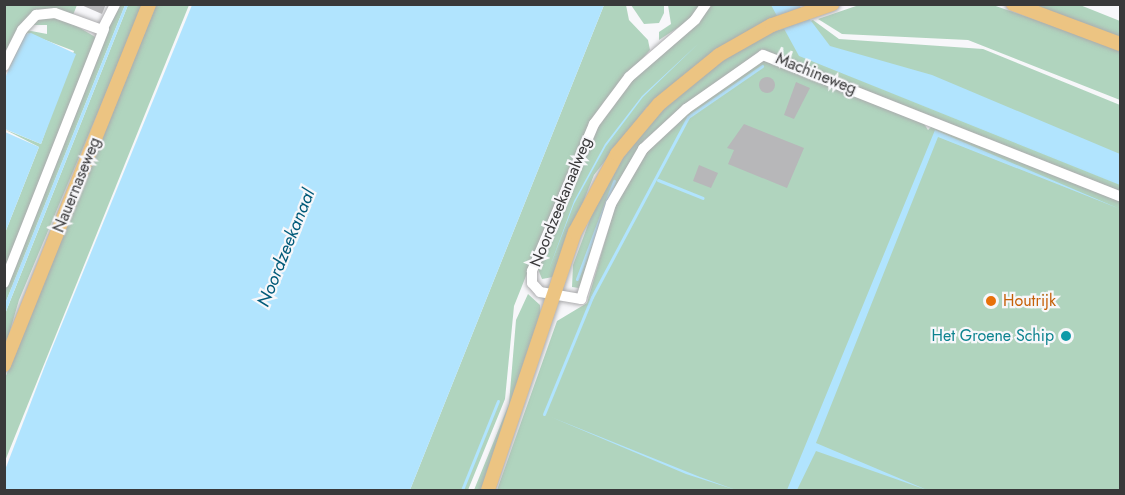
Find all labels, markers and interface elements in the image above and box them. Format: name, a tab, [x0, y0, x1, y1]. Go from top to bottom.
street label: Machineweg	[773, 49, 859, 99]
street label: Noordzeekanaalweg	[526, 134, 596, 270]
street label: Nauernaseweg	[49, 135, 105, 235]
water label: Noordzeekanaal	[253, 186, 319, 310]
place label: Houtrijk	[1003, 291, 1056, 311]
marker: Houtrijk	[984, 294, 998, 308]
place label: Het Groene Schip	[932, 326, 1054, 346]
marker: Het Groene Schip	[1059, 329, 1073, 343]

